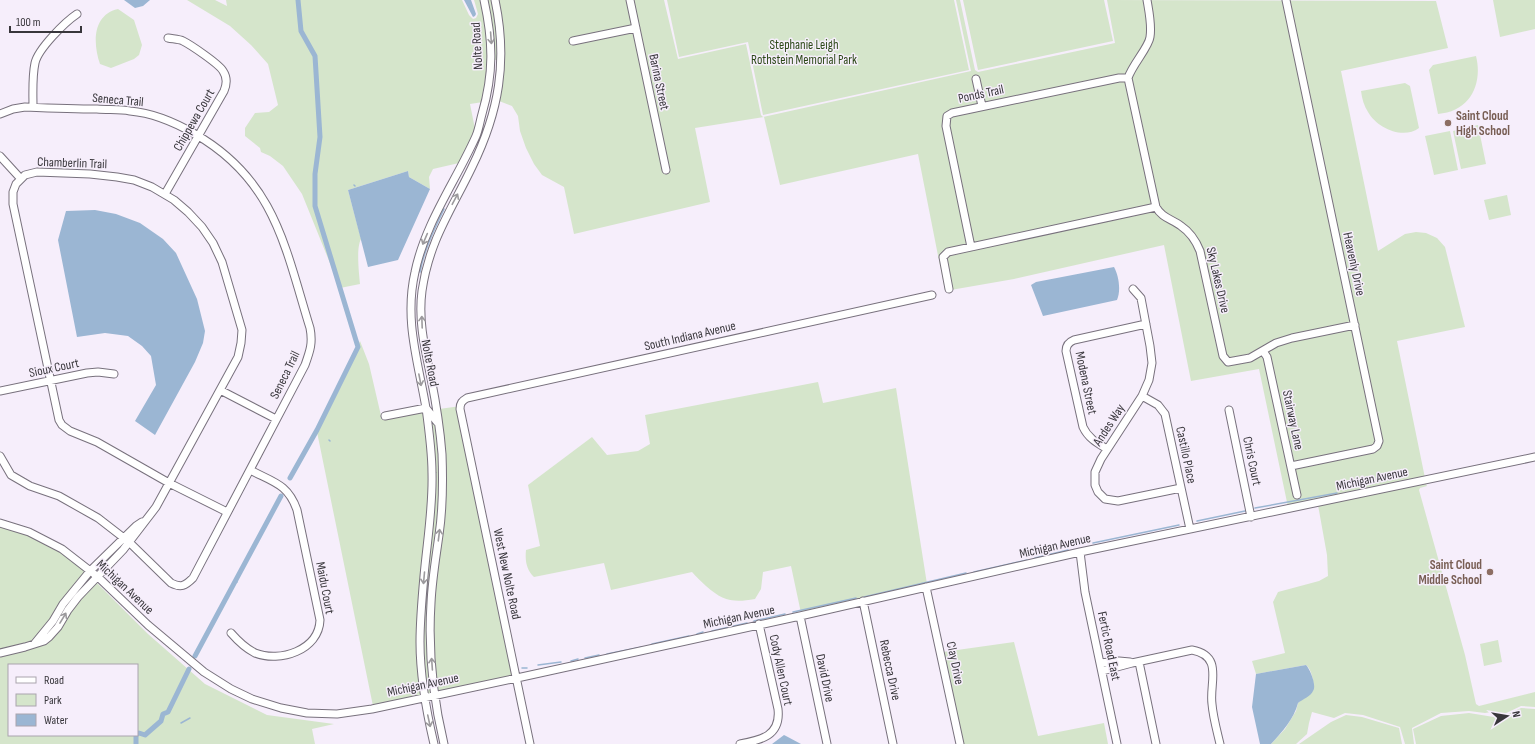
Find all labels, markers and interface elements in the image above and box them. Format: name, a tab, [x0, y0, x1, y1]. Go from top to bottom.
scale bar	[10, 8, 81, 34]
text: 100 m	[16, 15, 41, 30]
street label: Nolte Road	[468, 22, 486, 70]
one-way arrow	[487, 31, 494, 44]
park label: Stephanie Leigh Rothstein Memorial Park	[751, 37, 857, 68]
street label: Barina Street	[645, 52, 673, 112]
street label: Ponds Trail	[957, 81, 1005, 107]
street label: Chippewa Court	[170, 86, 218, 154]
street label: Seneca Trail	[92, 90, 144, 110]
place label: Saint Cloud High School	[1456, 108, 1510, 139]
marker: Saint Cloud High School	[1443, 118, 1453, 128]
street label: Chamberlin Trail	[37, 154, 107, 172]
one-way arrow	[452, 193, 459, 205]
street label: Heavenly Drive	[1339, 231, 1369, 297]
one-way arrow	[421, 232, 428, 244]
street label: Sky Lakes Drive	[1203, 246, 1233, 314]
one-way arrow	[418, 316, 425, 329]
street label: South Indiana Avenue	[643, 318, 737, 354]
street label: Nolte Road	[418, 338, 442, 388]
street label: Seneca Trail	[267, 348, 303, 402]
street label: Modena Street	[1072, 350, 1100, 416]
street label: Sioux Court	[28, 355, 80, 381]
one-way arrow	[417, 373, 425, 386]
street label: Stairway Lane	[1279, 389, 1307, 451]
street label: Andes Way	[1089, 401, 1128, 450]
street label: Castillo Place	[1172, 425, 1200, 485]
street label: Chris Court	[1239, 435, 1265, 487]
street label: Michigan Avenue	[1335, 464, 1409, 494]
street label: West New Nolte Road	[490, 527, 524, 621]
one-way arrow	[435, 529, 443, 542]
street label: Michigan Avenue	[1018, 530, 1092, 562]
street label: Michigan Avenue	[93, 556, 157, 618]
place label: Saint Cloud Middle School	[1418, 557, 1482, 588]
street label: Maidu Court	[312, 560, 338, 616]
marker: Saint Cloud Middle School	[1485, 567, 1495, 577]
one-way arrow	[420, 572, 427, 585]
street label: Michigan Avenue	[702, 602, 776, 632]
street label: Fertic Road East	[1094, 610, 1124, 682]
one-way arrow	[60, 612, 68, 624]
street label: Cody Allen Court	[766, 633, 796, 707]
street label: Rebecca Drive	[876, 638, 904, 702]
street label: Clay Drive	[943, 640, 967, 686]
street label: David Drive	[812, 652, 838, 704]
one-way arrow	[428, 658, 435, 671]
legend	[8, 664, 138, 736]
street label: Michigan Avenue	[386, 670, 460, 700]
text: Road	[44, 673, 64, 688]
text: Park	[44, 693, 62, 708]
north arrow	[1487, 696, 1527, 736]
text: N	[1509, 710, 1523, 718]
text: Water	[44, 713, 68, 728]
one-way arrow	[425, 714, 433, 727]

